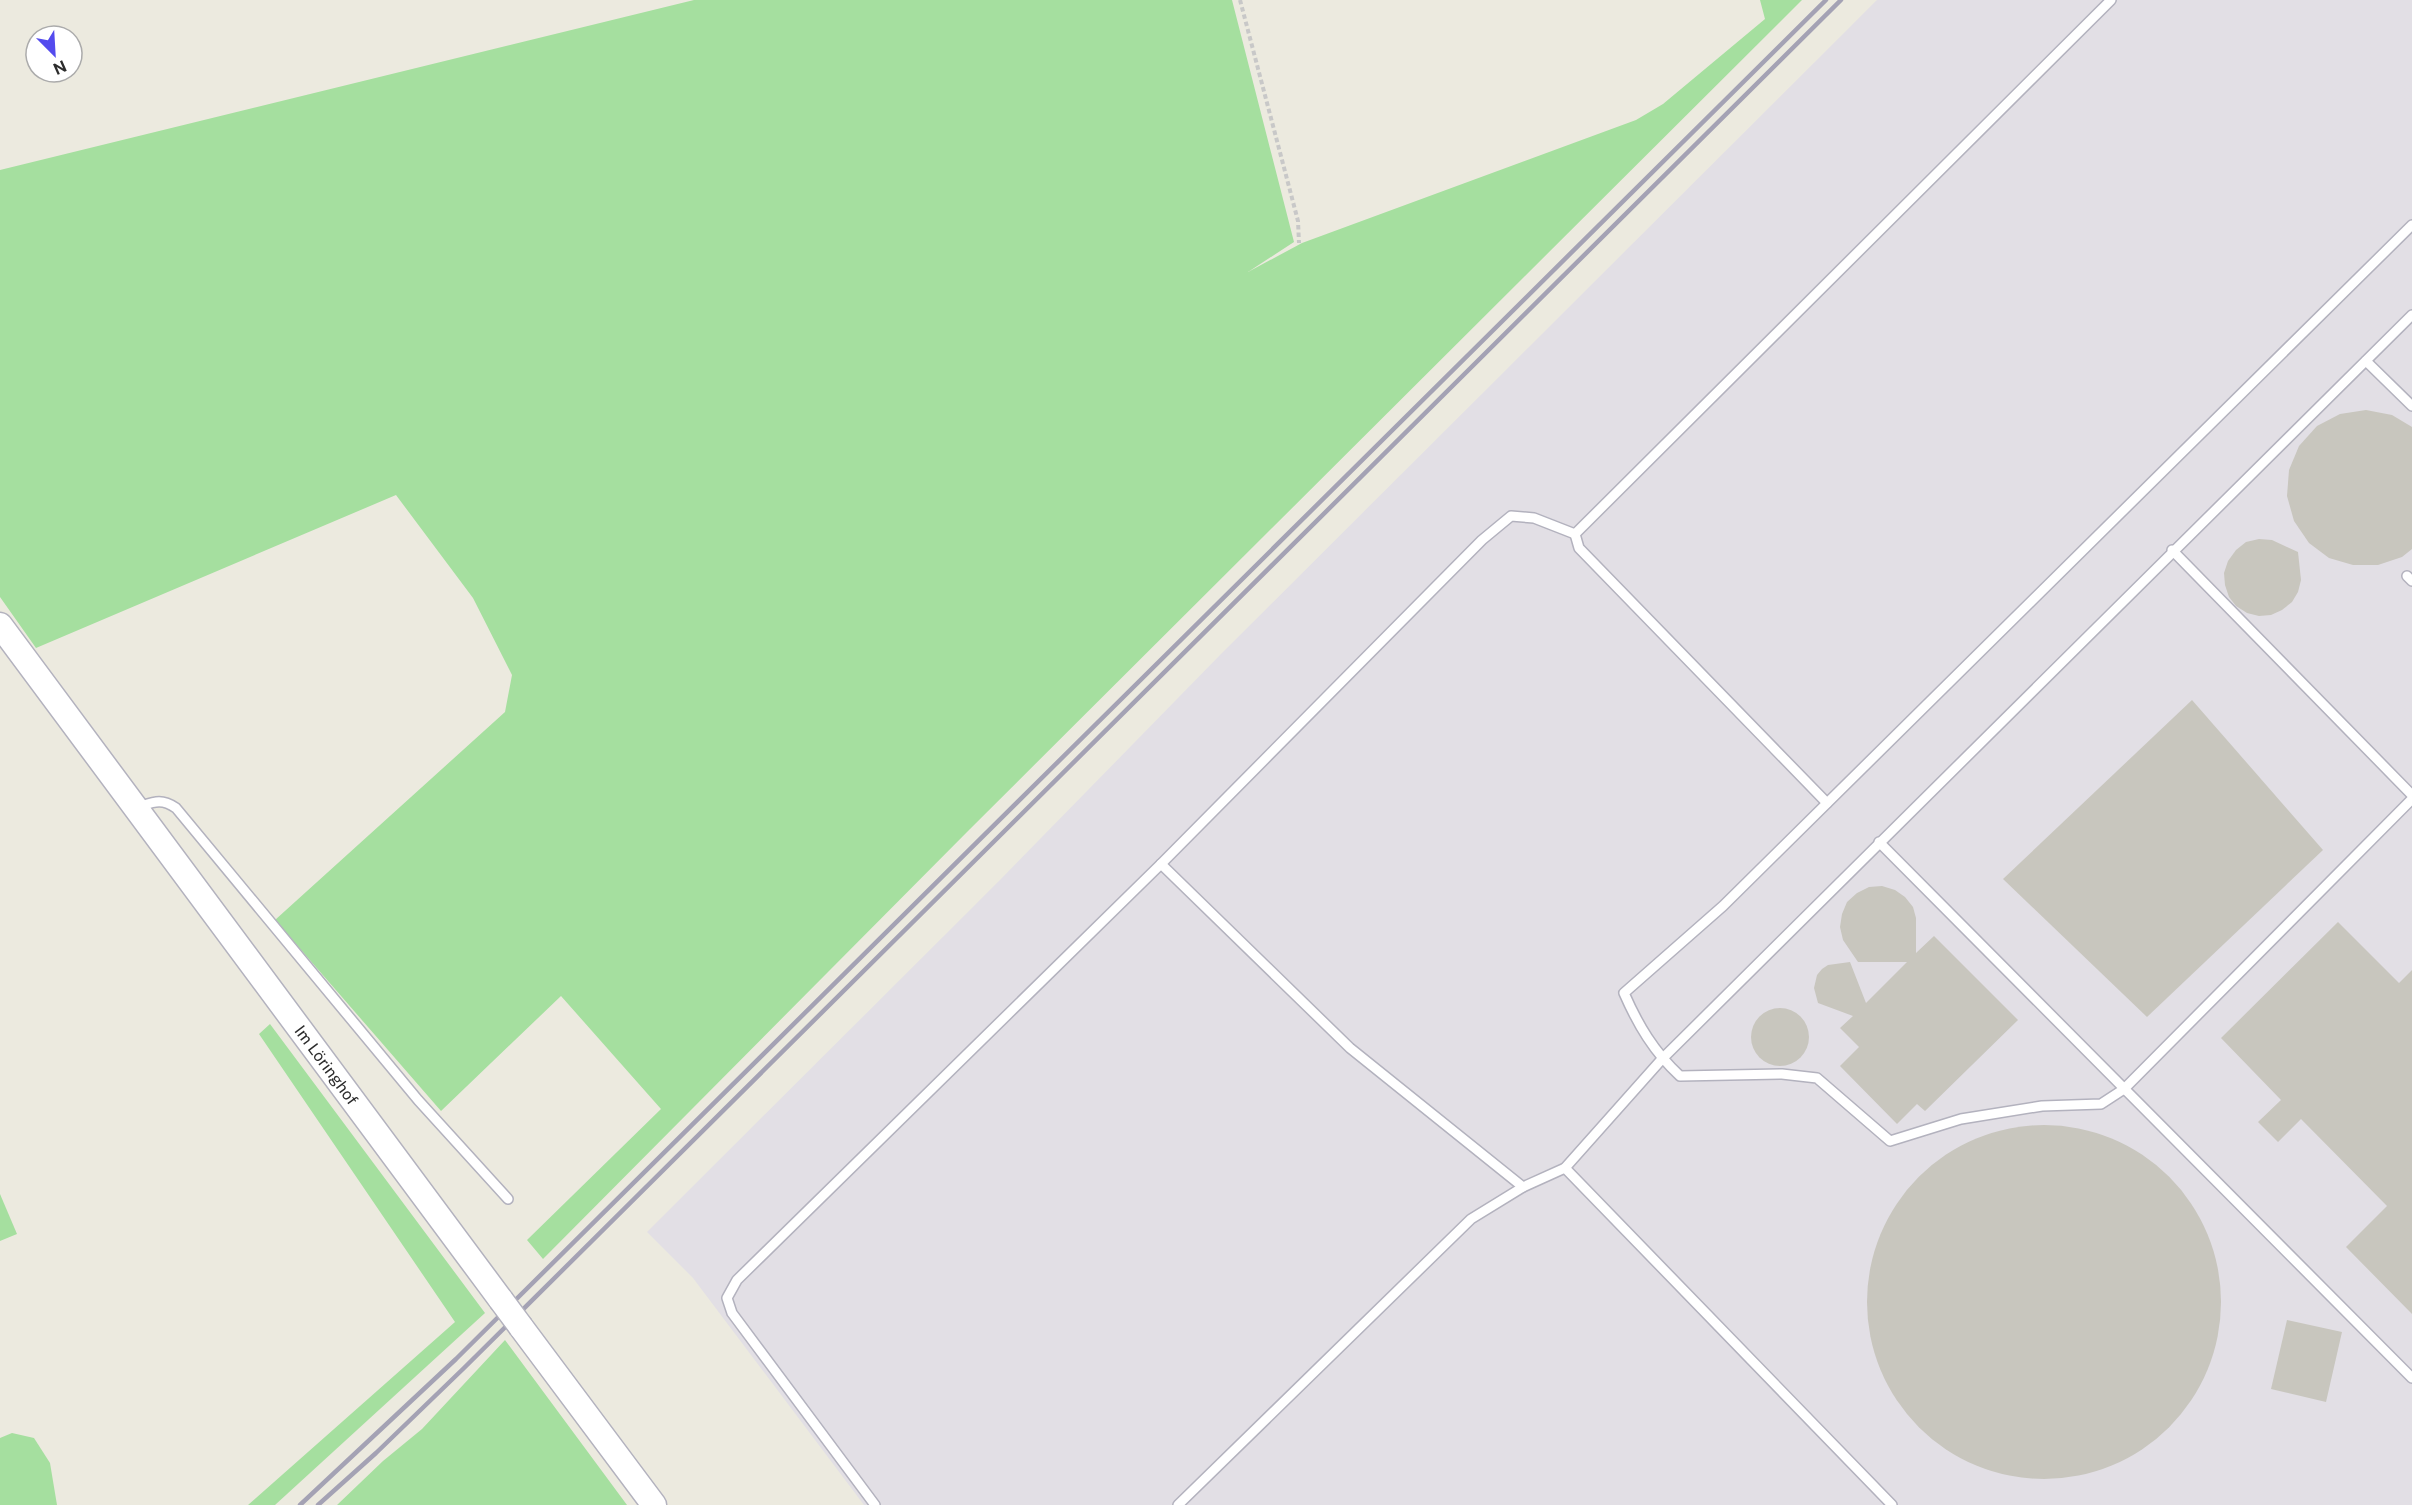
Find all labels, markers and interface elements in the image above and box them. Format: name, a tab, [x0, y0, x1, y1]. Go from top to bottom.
north arrow	[24, 24, 84, 84]
text: N	[50, 56, 69, 78]
street label: Im Löringhof	[291, 1022, 362, 1109]

